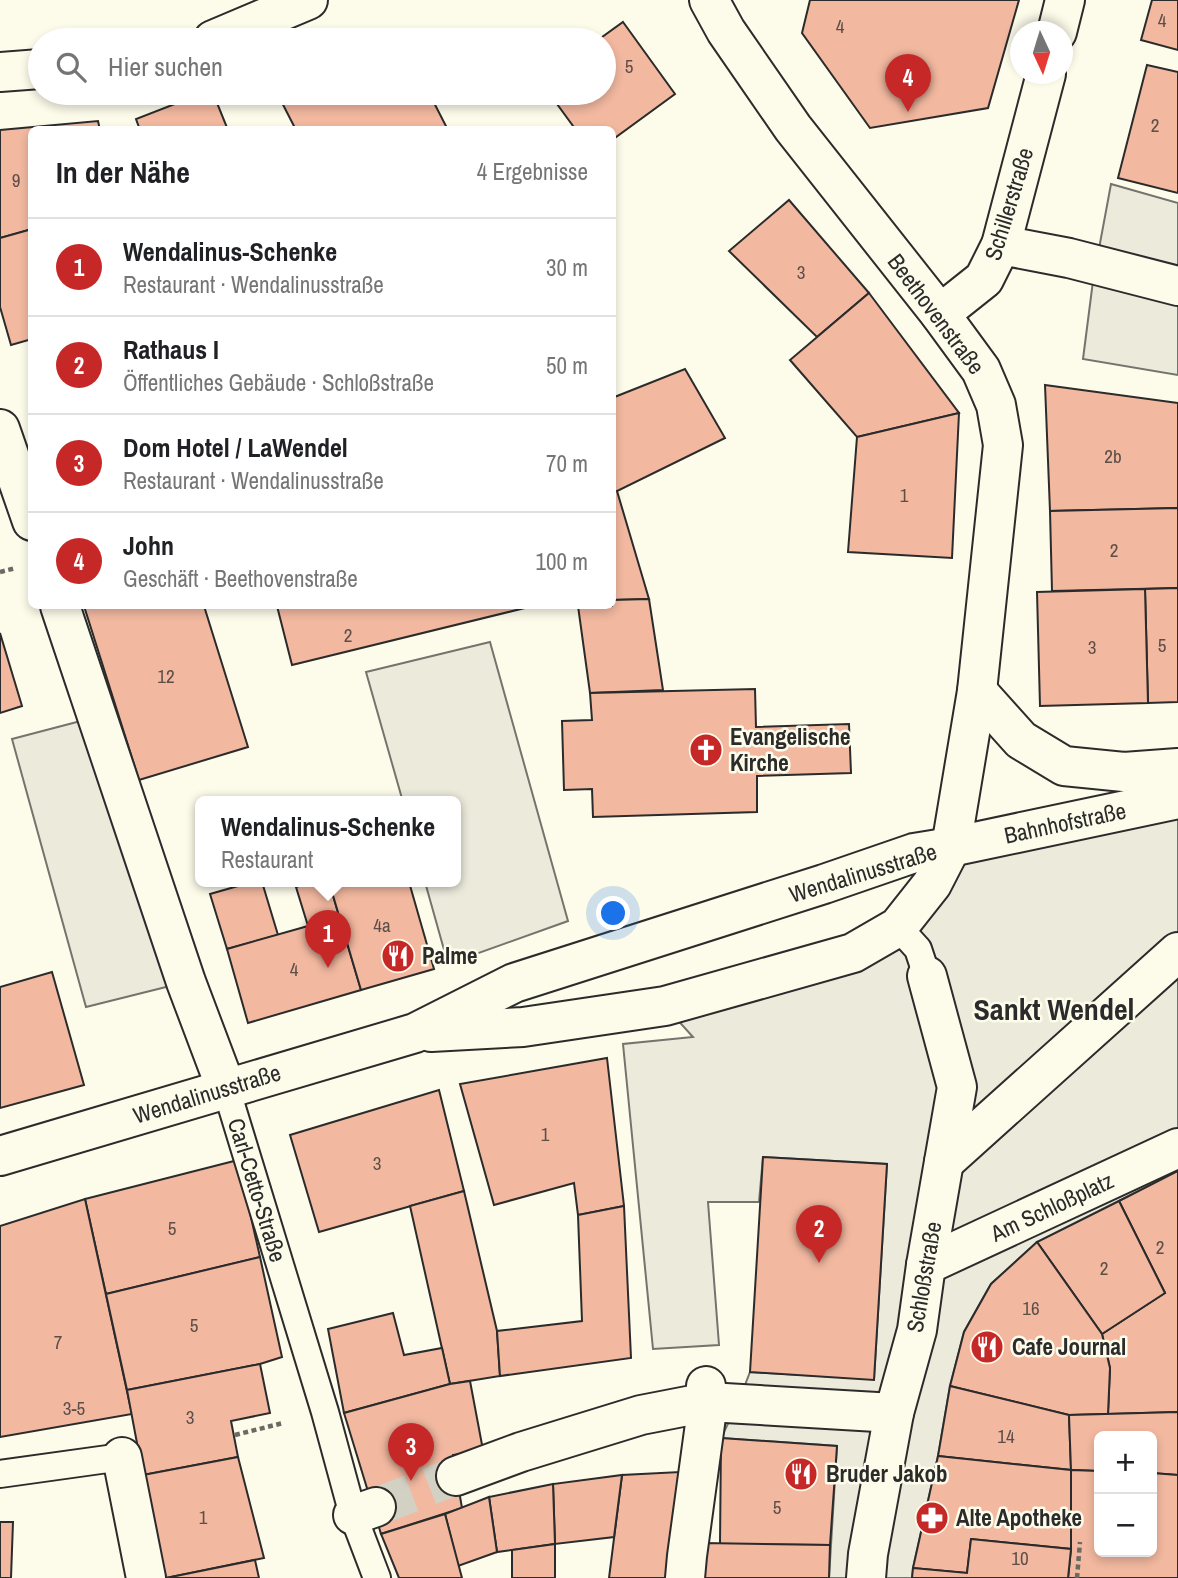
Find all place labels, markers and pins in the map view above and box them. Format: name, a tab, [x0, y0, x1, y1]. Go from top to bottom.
pin: 4	[885, 54, 931, 112]
place label: Evangelische Kirche	[730, 721, 851, 778]
church icon: Evangelische Kirche	[687, 731, 725, 769]
pin: 1	[305, 910, 351, 968]
restaurant icon: Palme	[379, 937, 417, 975]
place label: Palme	[422, 940, 478, 971]
pin: 2	[796, 1205, 842, 1263]
restaurant icon: Cafe Journal	[968, 1328, 1006, 1366]
place label: Cafe Journal	[1012, 1331, 1126, 1362]
pin: 3	[388, 1423, 434, 1481]
restaurant icon: Bruder Jakob	[782, 1455, 820, 1493]
place label: Bruder Jakob	[826, 1458, 948, 1489]
pharmacy icon: Alte Apotheke	[913, 1499, 951, 1537]
place label: Alte Apotheke	[956, 1502, 1082, 1533]

